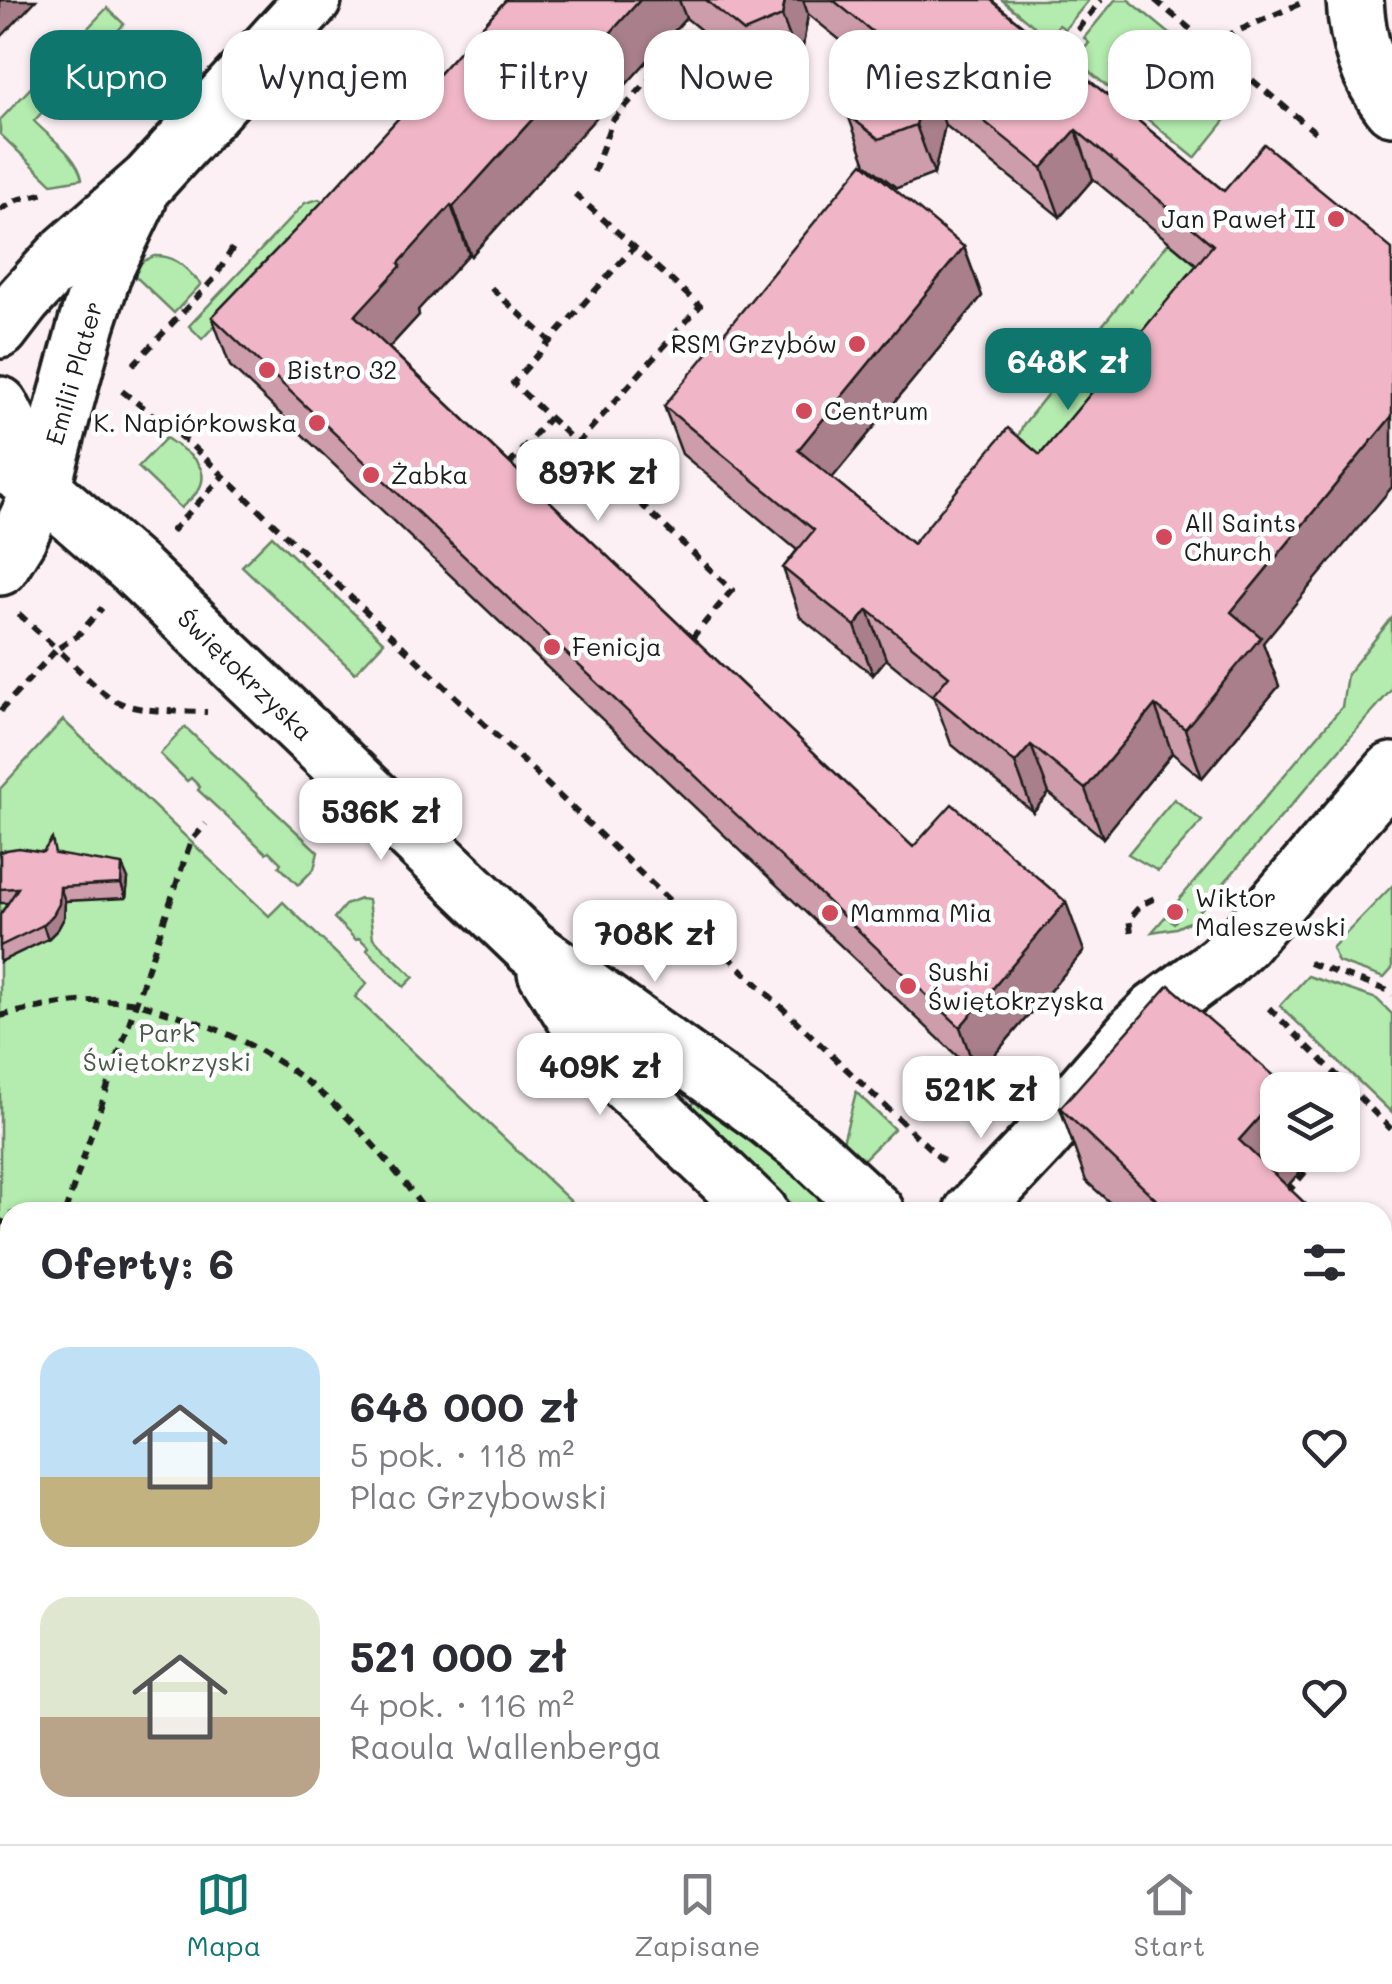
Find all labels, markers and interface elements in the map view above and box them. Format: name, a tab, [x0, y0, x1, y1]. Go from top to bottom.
chip: Kupno	[30, 30, 202, 120]
chip: Wynajem	[222, 30, 444, 120]
chip: Filtry	[464, 30, 624, 120]
chip: Nowe	[644, 30, 809, 120]
chip: Mieszkanie	[829, 30, 1088, 120]
chip: Dom	[1108, 30, 1251, 120]
place label: Jan Paweł II	[1161, 202, 1316, 234]
marker: Jan Paweł II	[1325, 208, 1347, 230]
street label: Emilii Plater	[37, 297, 109, 448]
place label: RSM Grzybów	[671, 327, 837, 360]
pin: 648K zł	[976, 328, 1160, 413]
marker: RSM Grzybów	[846, 333, 868, 355]
text: 648K zł	[1007, 339, 1129, 381]
place label: Bistro 32	[287, 353, 397, 385]
marker: Bistro 32	[256, 359, 278, 381]
place label: Centrum	[824, 394, 928, 426]
marker: Centrum	[793, 400, 815, 422]
place label: K. Napiórkowska	[93, 406, 297, 438]
marker: K. Napiórkowska	[306, 412, 328, 434]
pin: 897K zł	[506, 439, 690, 524]
text: 897K zł	[538, 450, 658, 492]
place label: Żabka	[391, 458, 468, 490]
marker: Żabka	[360, 464, 382, 486]
place label: All Saints Church	[1184, 506, 1296, 567]
marker: All Saints Church	[1153, 526, 1175, 548]
street label: Świętokrzyska	[171, 602, 320, 748]
place label: Fenicja	[572, 630, 662, 662]
marker: Fenicja	[541, 636, 563, 658]
pin: 536K zł	[289, 778, 473, 863]
text: 536K zł	[321, 789, 441, 831]
place label: Wiktor Maleszewski	[1195, 881, 1346, 942]
place label: Mamma Mia	[850, 896, 992, 928]
pin: 708K zł	[563, 900, 747, 985]
marker: Wiktor Maleszewski	[1164, 901, 1186, 923]
marker: Mamma Mia	[819, 902, 841, 924]
text: 708K zł	[595, 911, 715, 953]
place label: Sushi Świętokrzyska	[928, 955, 1104, 1017]
marker: Sushi Świętokrzyska	[897, 975, 919, 997]
park label: Park Świętokrzyski	[83, 1016, 251, 1078]
pin: 409K zł	[508, 1033, 692, 1118]
text: 409K zł	[539, 1044, 661, 1086]
pin: 521K zł	[889, 1056, 1073, 1141]
text: 521K zł	[925, 1067, 1037, 1109]
map controls	[1260, 1072, 1360, 1172]
button: layers	[1260, 1072, 1360, 1172]
text: Oferty: 6	[40, 1235, 234, 1290]
icon: filters	[1297, 1235, 1352, 1290]
text: 648 000 zł	[350, 1378, 578, 1433]
icon: home	[120, 1387, 240, 1507]
icon: heart	[1297, 1420, 1352, 1475]
text: 5 pok. · 118 m²	[350, 1433, 574, 1475]
text: Plac Grzybowski	[350, 1475, 607, 1517]
text: 521 000 zł	[350, 1628, 567, 1683]
icon: home	[120, 1637, 240, 1757]
icon: heart	[1297, 1670, 1352, 1725]
text: 4 pok. · 116 m²	[350, 1683, 574, 1725]
text: Raoula Wallenberga	[350, 1725, 662, 1767]
tab: Mapa	[187, 1867, 261, 1963]
tab: Zapisane	[634, 1867, 760, 1963]
tab: Start	[1133, 1867, 1205, 1963]

